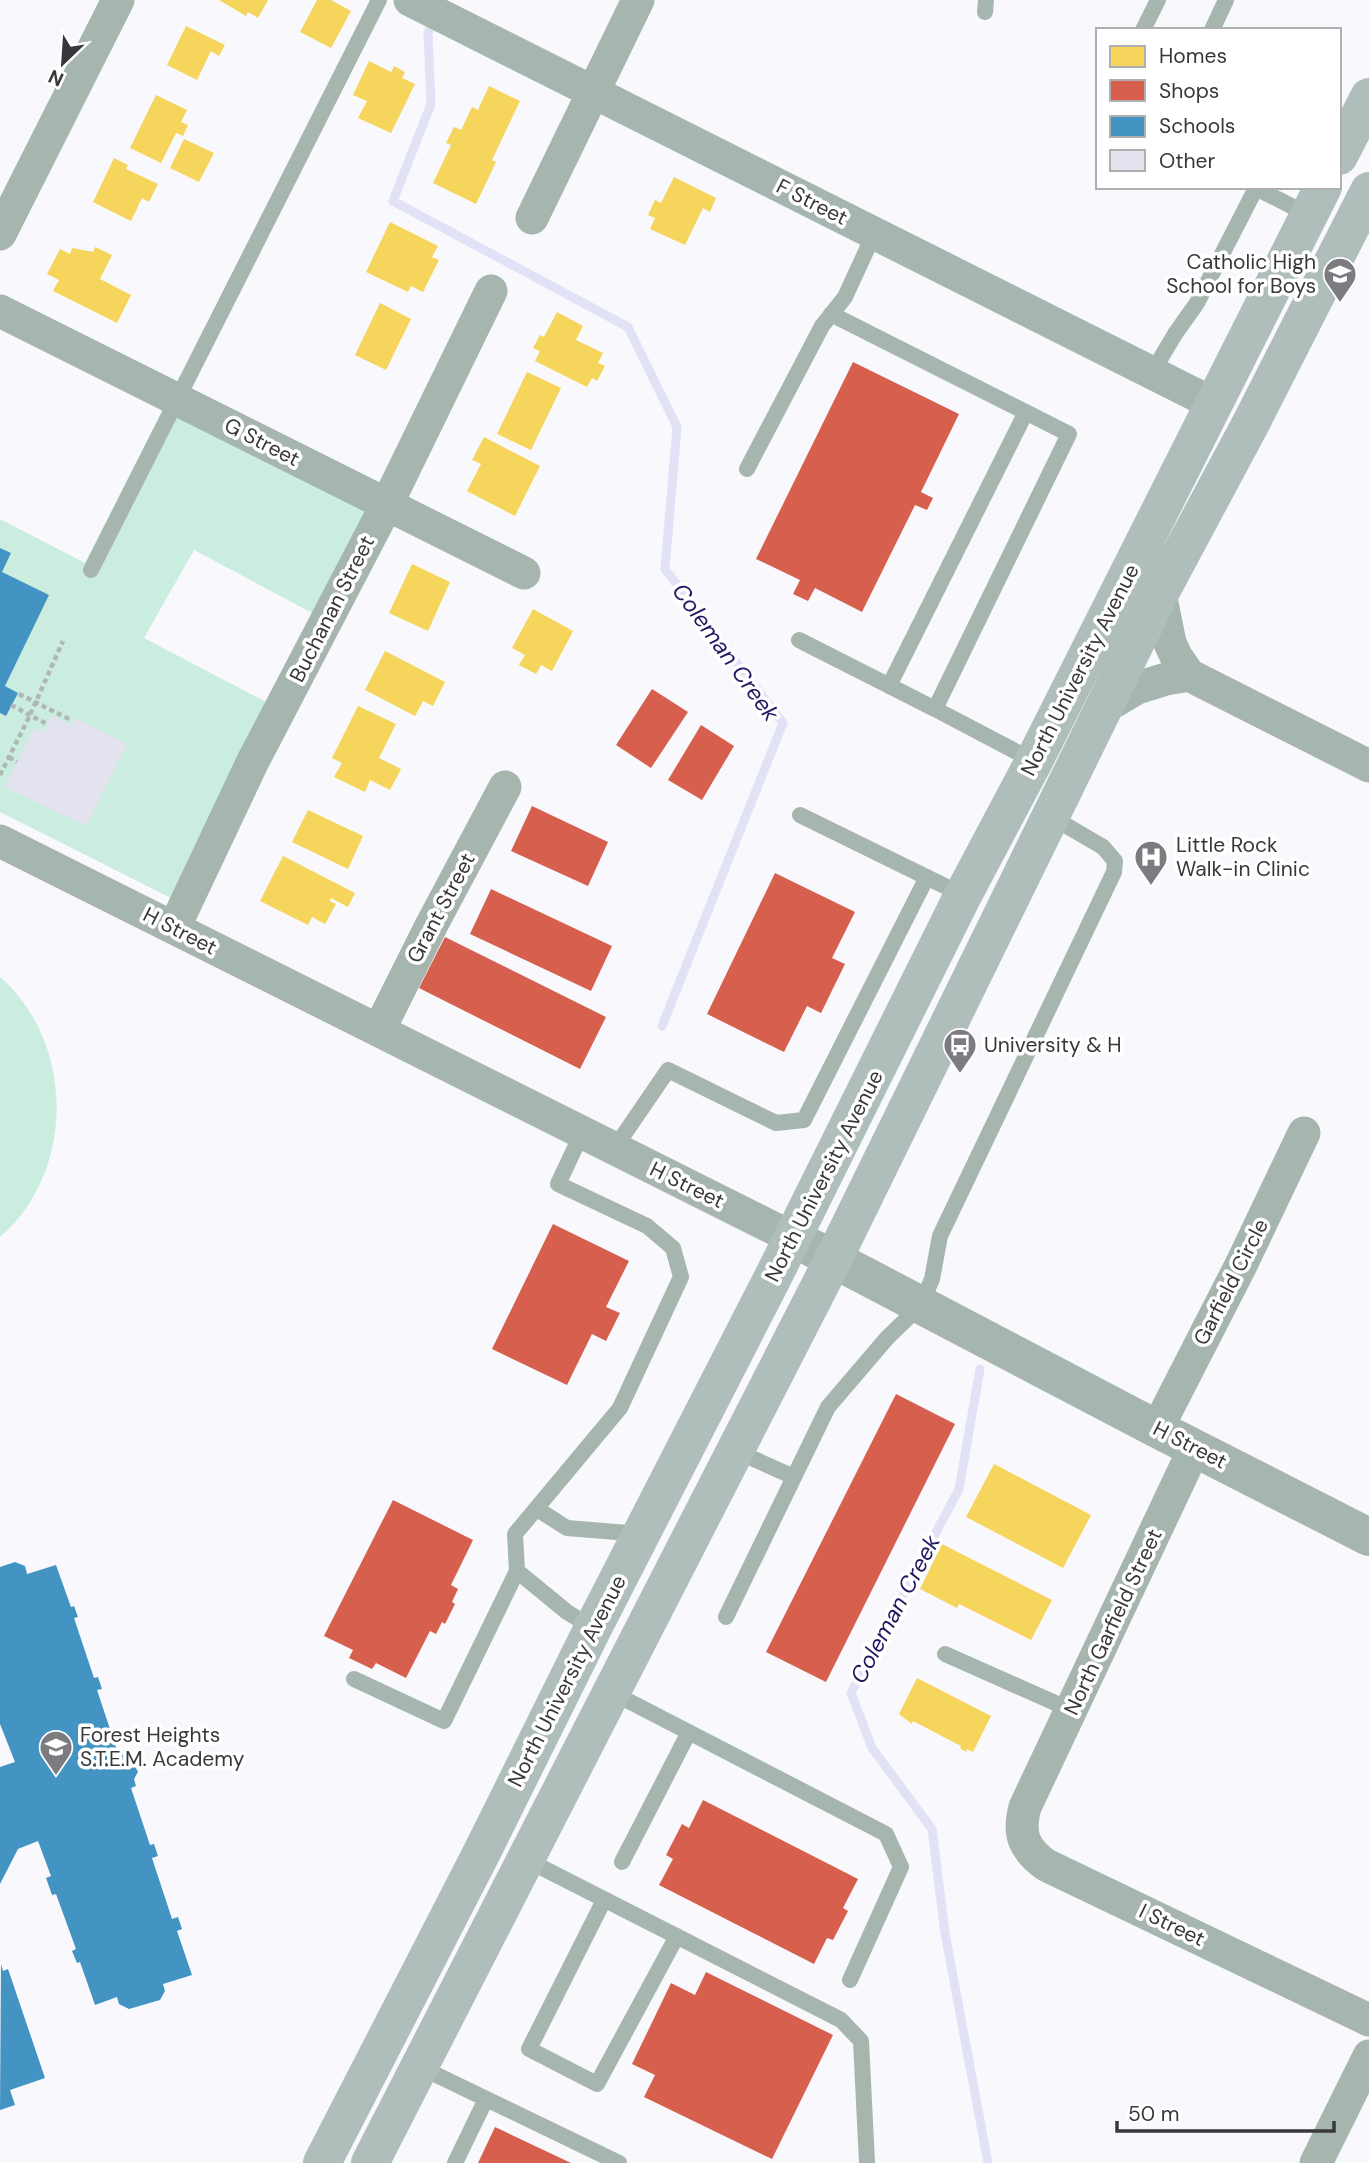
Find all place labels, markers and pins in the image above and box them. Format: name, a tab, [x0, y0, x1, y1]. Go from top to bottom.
place label: Catholic High School for Boys	[1166, 248, 1316, 300]
school or university icon: Catholic High School for Boys	[1321, 255, 1359, 304]
place label: Little Rock Walk-in Clinic	[1176, 831, 1310, 883]
hospital icon: Little Rock Walk-in Clinic	[1132, 838, 1170, 887]
bus stop icon: University & H	[941, 1026, 979, 1075]
place label: University & H	[984, 1031, 1121, 1059]
place label: Forest Heights S.T.E.M. Academy	[80, 1721, 245, 1773]
school or university icon: Forest Heights S.T.E.M. Academy	[37, 1728, 75, 1777]

